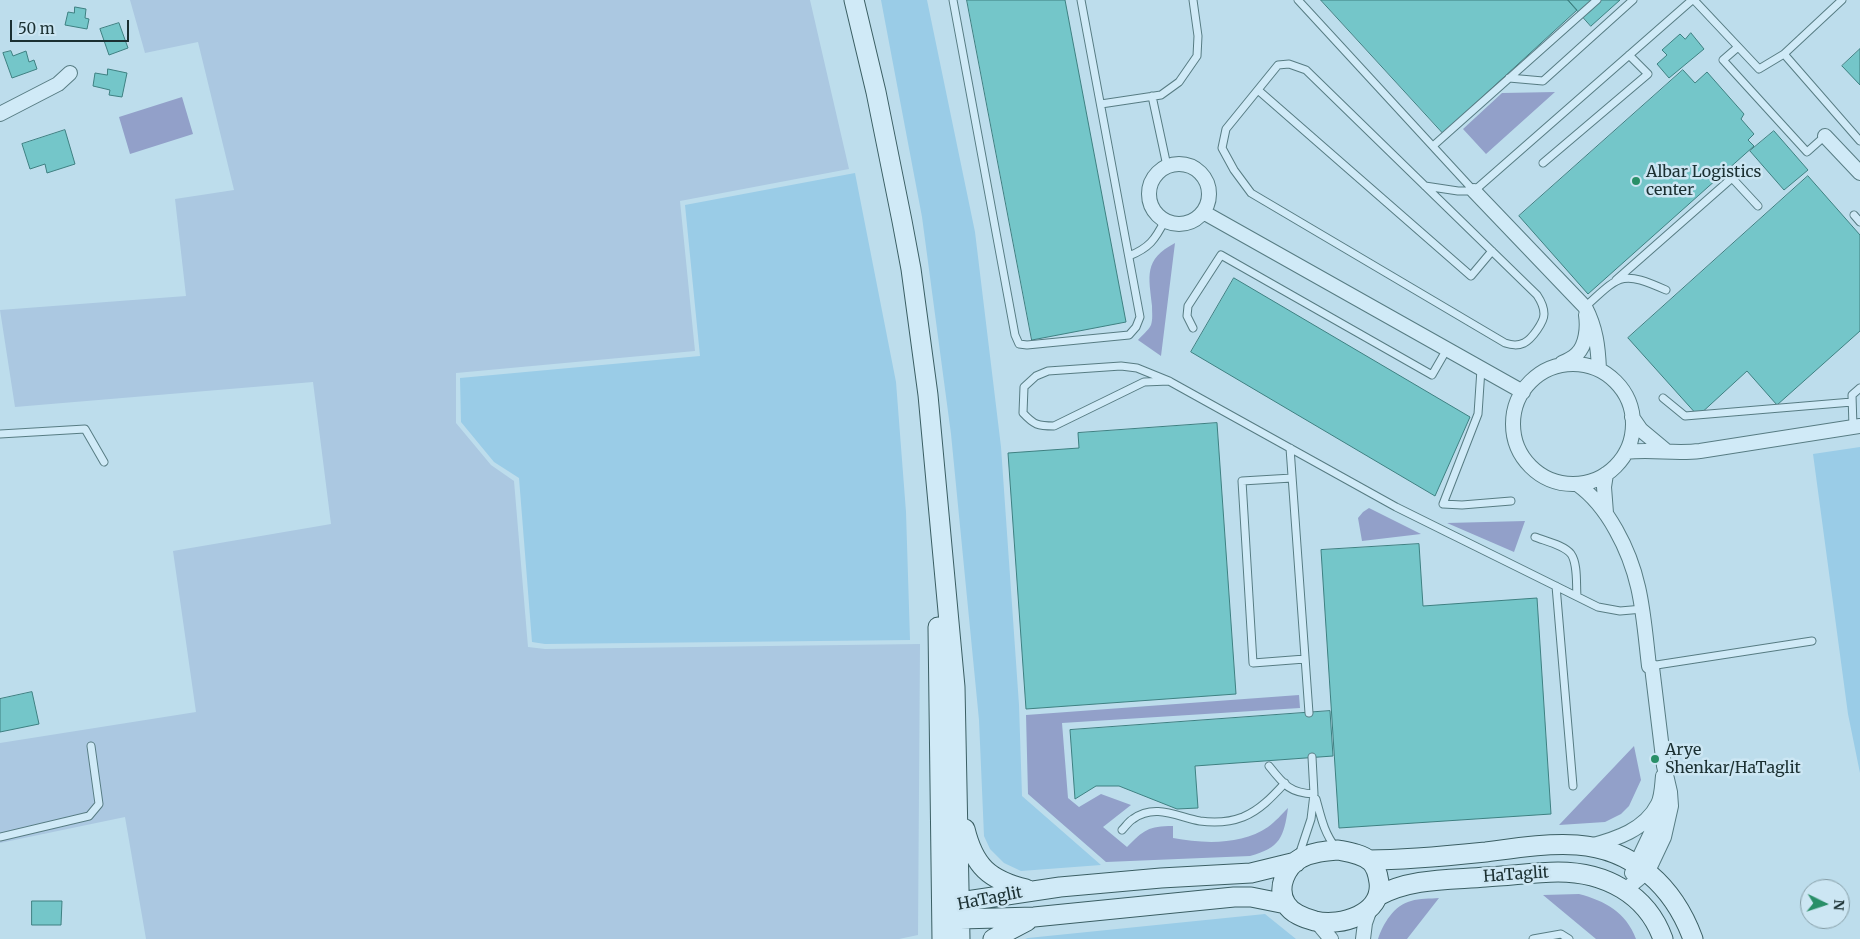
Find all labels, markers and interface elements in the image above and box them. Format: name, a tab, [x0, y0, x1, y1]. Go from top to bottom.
scale bar	[12, 10, 131, 42]
text: 50 m	[18, 19, 55, 38]
place label: Albar Logistics center	[1646, 162, 1761, 200]
marker: Albar Logistics center	[1630, 175, 1642, 187]
place label: Arye Shenkar/HaTaglit	[1665, 740, 1801, 778]
marker: Arye Shenkar/HaTaglit	[1649, 753, 1661, 765]
street label: HaTaglit	[1482, 863, 1550, 887]
north arrow	[1800, 879, 1850, 929]
street label: HaTaglit	[956, 883, 1024, 915]
text: N	[1830, 899, 1848, 911]

